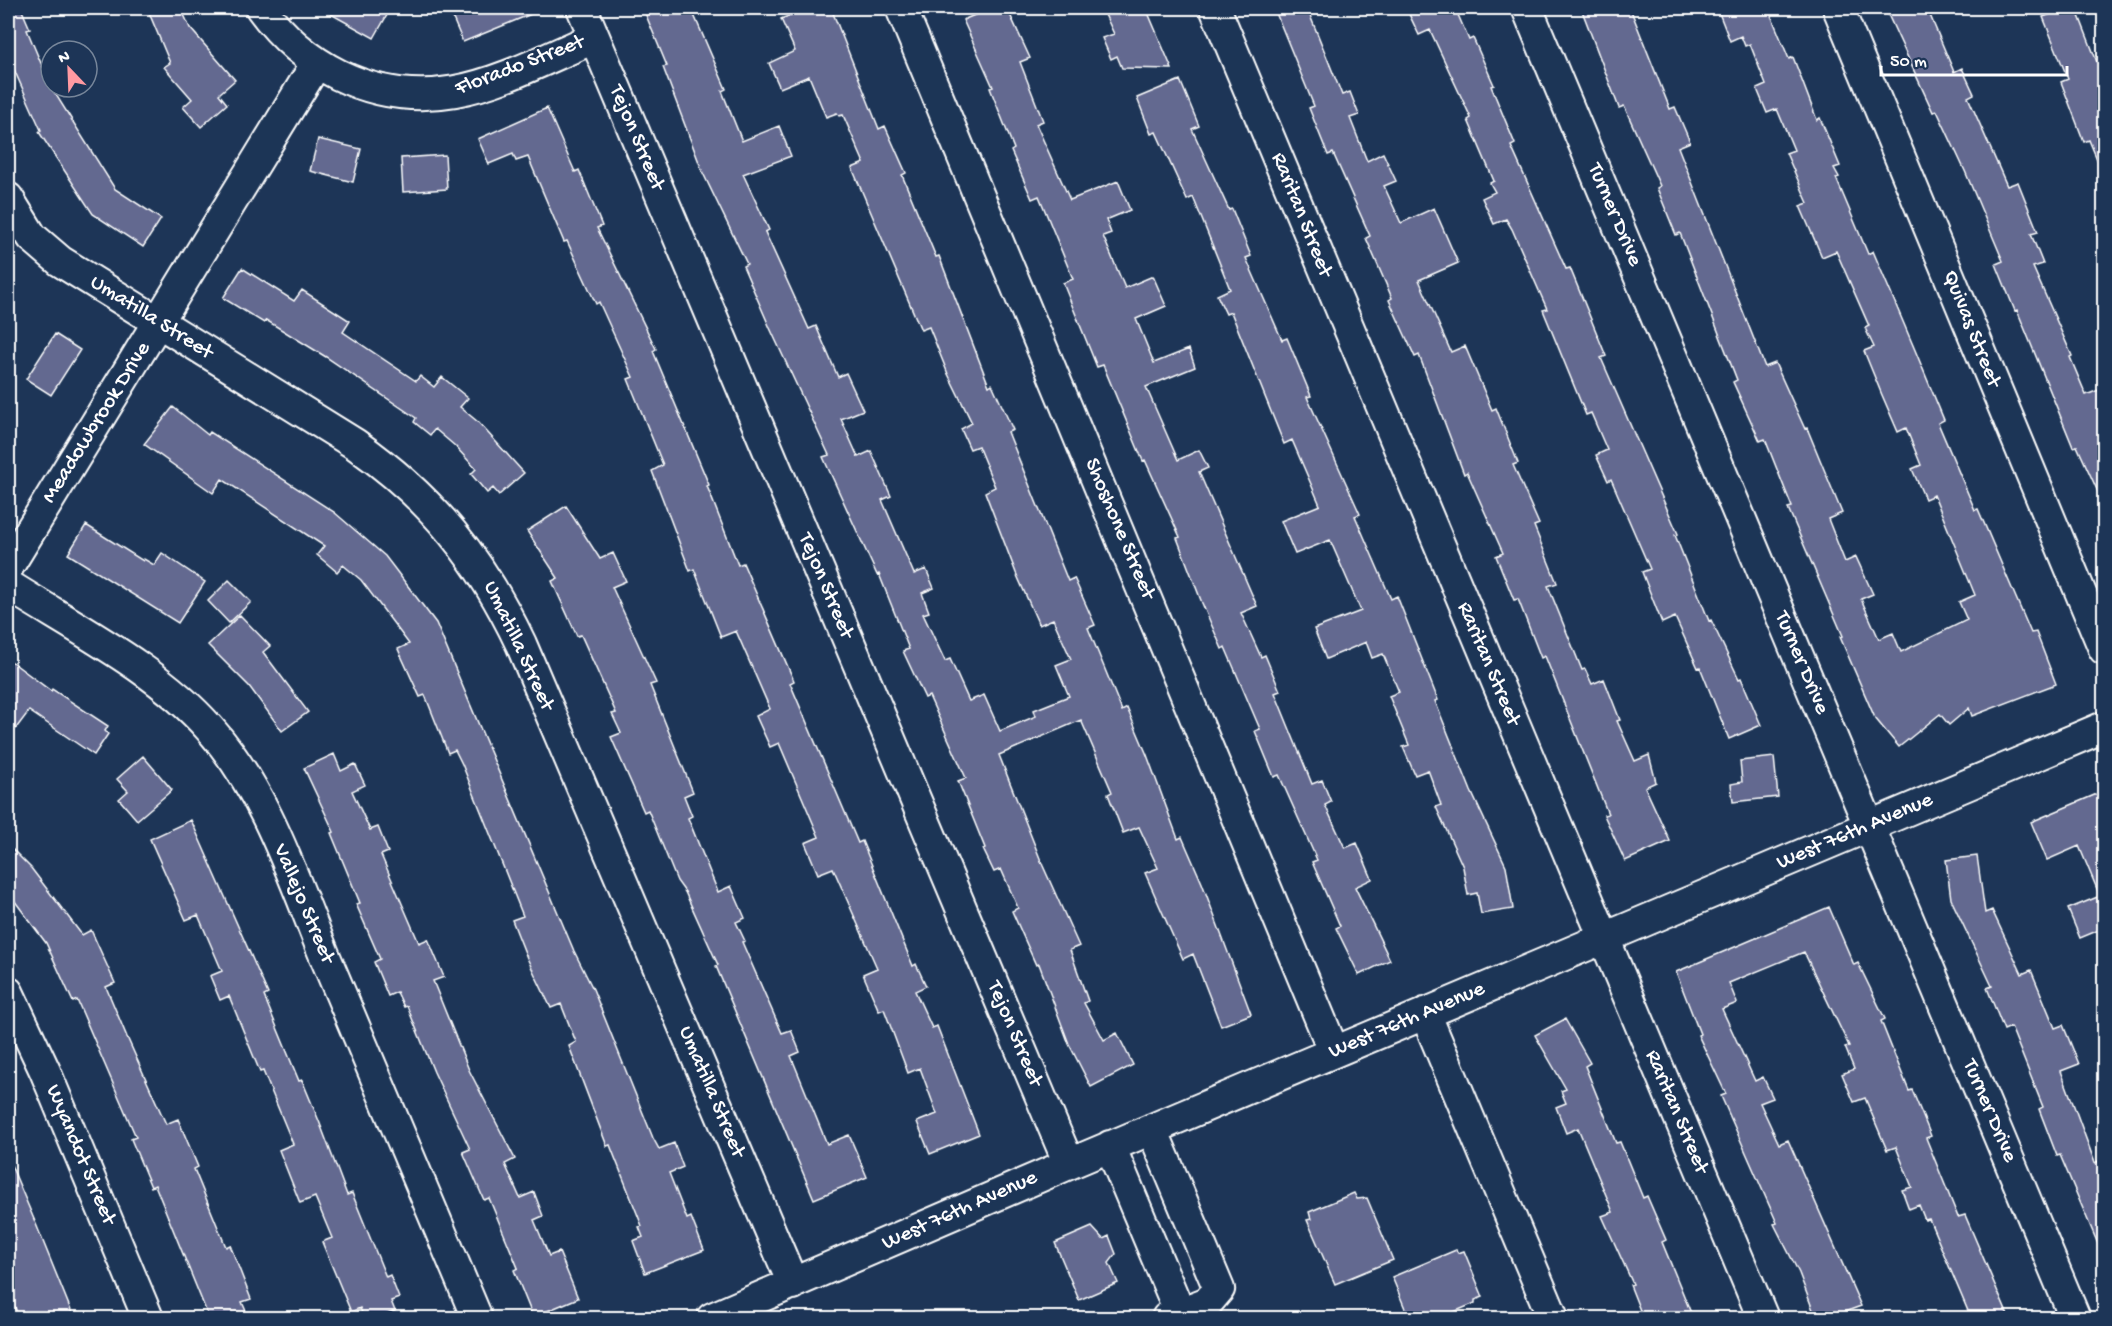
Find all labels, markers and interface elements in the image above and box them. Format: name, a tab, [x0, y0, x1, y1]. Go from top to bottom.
street label: Florado Street	[451, 29, 590, 103]
north arrow	[39, 39, 99, 99]
scale bar	[1881, 39, 2067, 77]
text: N	[56, 47, 74, 69]
text: 50 m	[1890, 52, 1927, 73]
street label: Tejon Street	[601, 80, 671, 196]
street label: Raritan Street	[1264, 149, 1338, 283]
street label: Turner Drive	[1580, 158, 1648, 271]
street label: Quivas Street	[1936, 267, 2007, 393]
street label: Umatilla Street	[85, 270, 219, 367]
street label: Meadowbrook Drive	[37, 337, 157, 509]
street label: Shoshone Street	[1078, 455, 1161, 605]
street label: Tejon Street	[790, 528, 860, 644]
street label: Umatilla Street	[477, 577, 560, 717]
street label: Raritan Street	[1450, 598, 1527, 732]
street label: Turner Drive	[1767, 606, 1835, 719]
street label: West 76th Avenue	[1773, 787, 1938, 877]
street label: Vallejo Street	[266, 839, 341, 969]
street label: Tejon Street	[979, 976, 1049, 1092]
street label: West 76th Avenue	[1325, 976, 1490, 1066]
street label: Umatilla Street	[672, 1022, 751, 1163]
street label: Raritan Street	[1638, 1046, 1715, 1180]
street label: Turner Drive	[1955, 1054, 2023, 1167]
street label: Wyandot Street	[39, 1081, 122, 1231]
street label: West 76th Avenue	[878, 1165, 1042, 1257]

